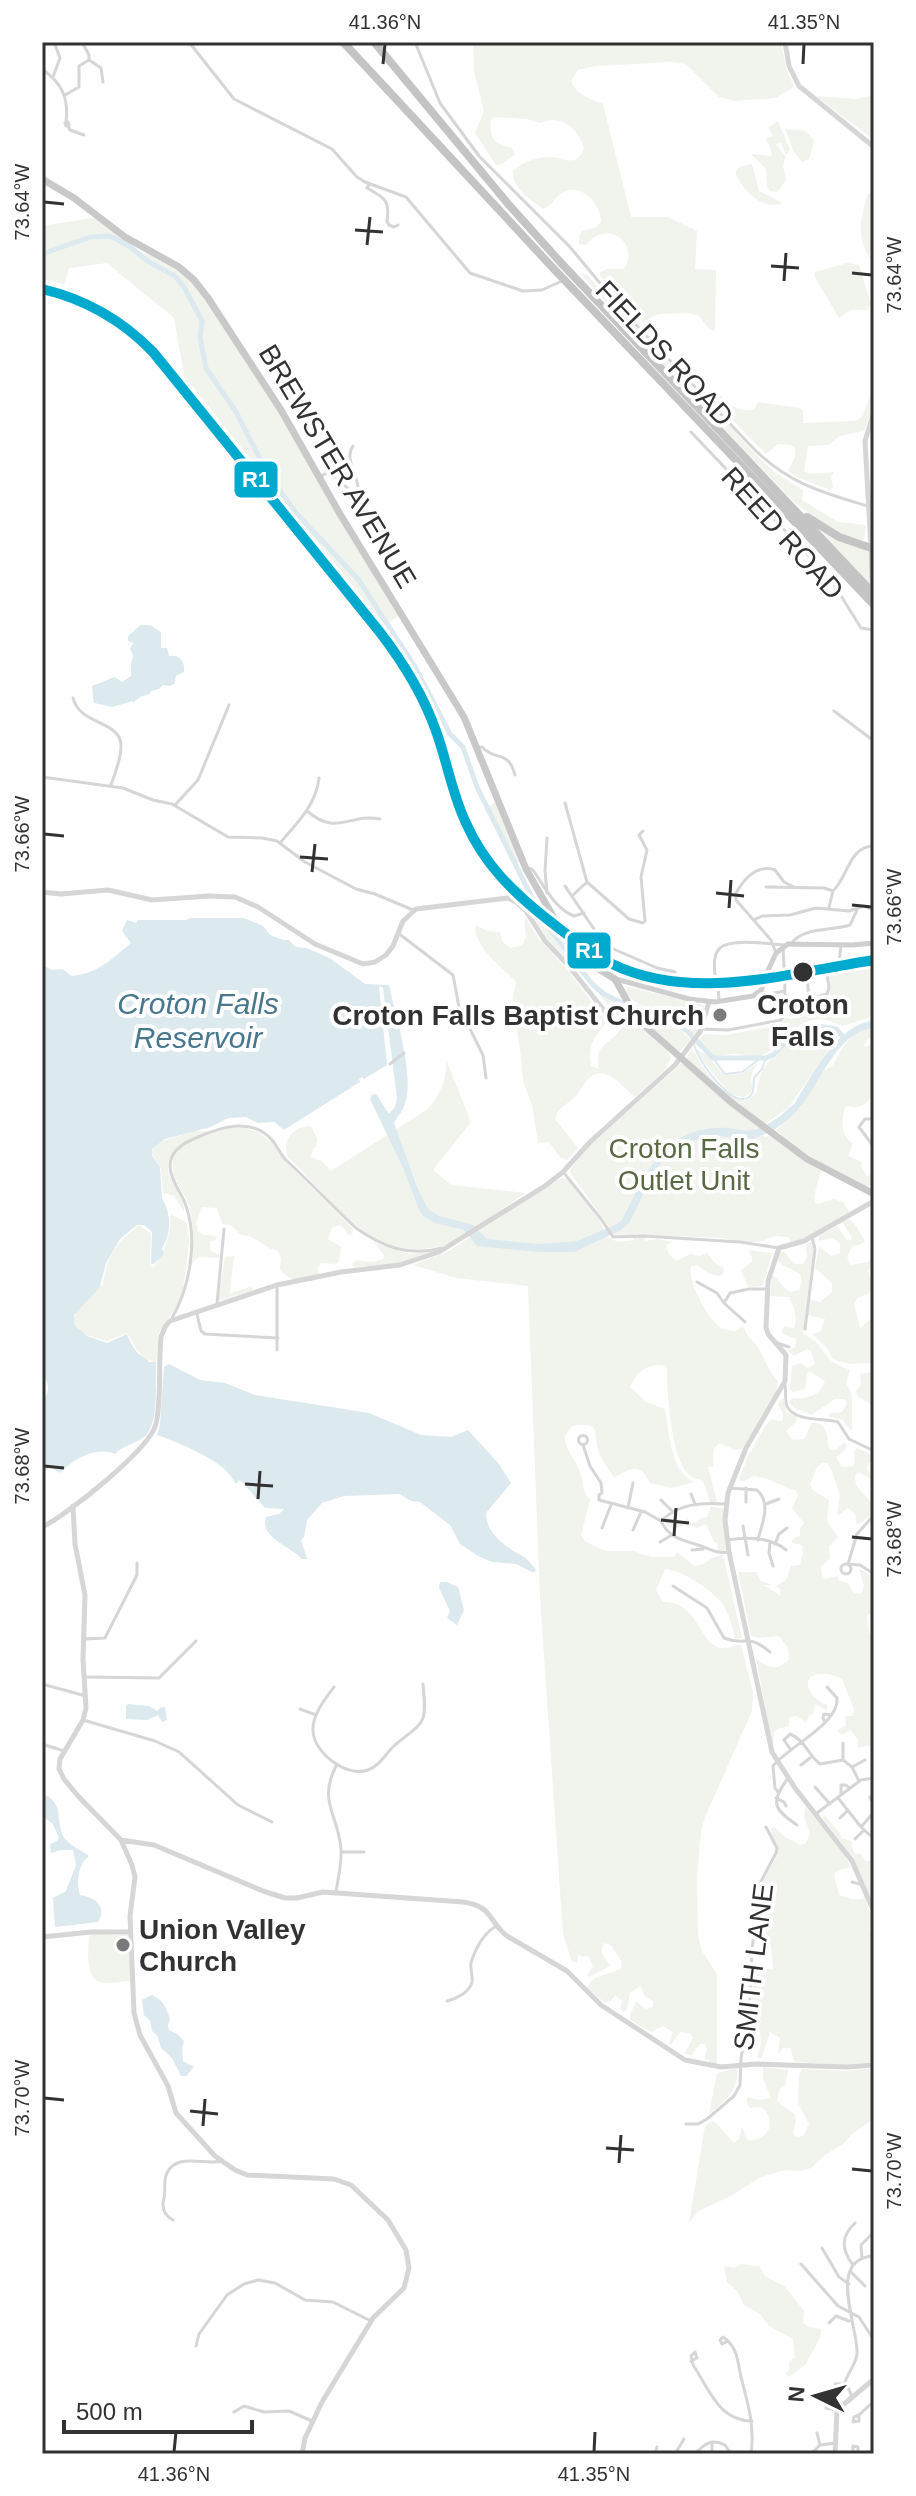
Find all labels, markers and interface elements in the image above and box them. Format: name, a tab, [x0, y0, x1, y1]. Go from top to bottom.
text: 41.36°N	[349, 11, 421, 33]
text: 41.35°N	[768, 11, 840, 33]
text: 73.64°W	[11, 163, 33, 240]
text: 73.64°W	[883, 236, 905, 313]
street label: FIELDS ROAD	[590, 274, 740, 432]
street label: BREWSTER AVENUE	[253, 339, 422, 593]
line badge: R1	[233, 460, 279, 499]
street label: REED ROAD	[715, 461, 850, 606]
text: R1	[242, 467, 270, 492]
text: 73.66°W	[11, 795, 33, 872]
text: 73.66°W	[883, 868, 905, 945]
line badge: R1	[566, 931, 612, 970]
text: R1	[575, 938, 603, 963]
marker: Croton Falls	[791, 960, 815, 984]
water label: Croton Falls Reservoir	[117, 987, 279, 1054]
place label: Croton Falls	[757, 989, 849, 1052]
place label: Croton Falls Baptist Church	[332, 1000, 704, 1031]
marker: Croton Falls Baptist Church	[711, 1006, 729, 1024]
park label: Croton Falls Outlet Unit	[609, 1133, 759, 1196]
text: 73.68°W	[11, 1427, 33, 1504]
text: 73.68°W	[883, 1500, 905, 1577]
street label: SMITH LANE	[728, 1882, 779, 2052]
place label: Union Valley Church	[139, 1914, 306, 1977]
marker: Union Valley Church	[114, 1936, 132, 1954]
text: 73.70°W	[11, 2059, 33, 2136]
text: 73.70°W	[883, 2132, 905, 2209]
north arrow	[776, 2356, 856, 2436]
scale bar	[64, 2384, 252, 2434]
text: N	[783, 2385, 810, 2403]
text: 500 m	[76, 2398, 143, 2425]
text: 41.36°N	[138, 2463, 210, 2485]
text: 41.35°N	[558, 2463, 630, 2485]

